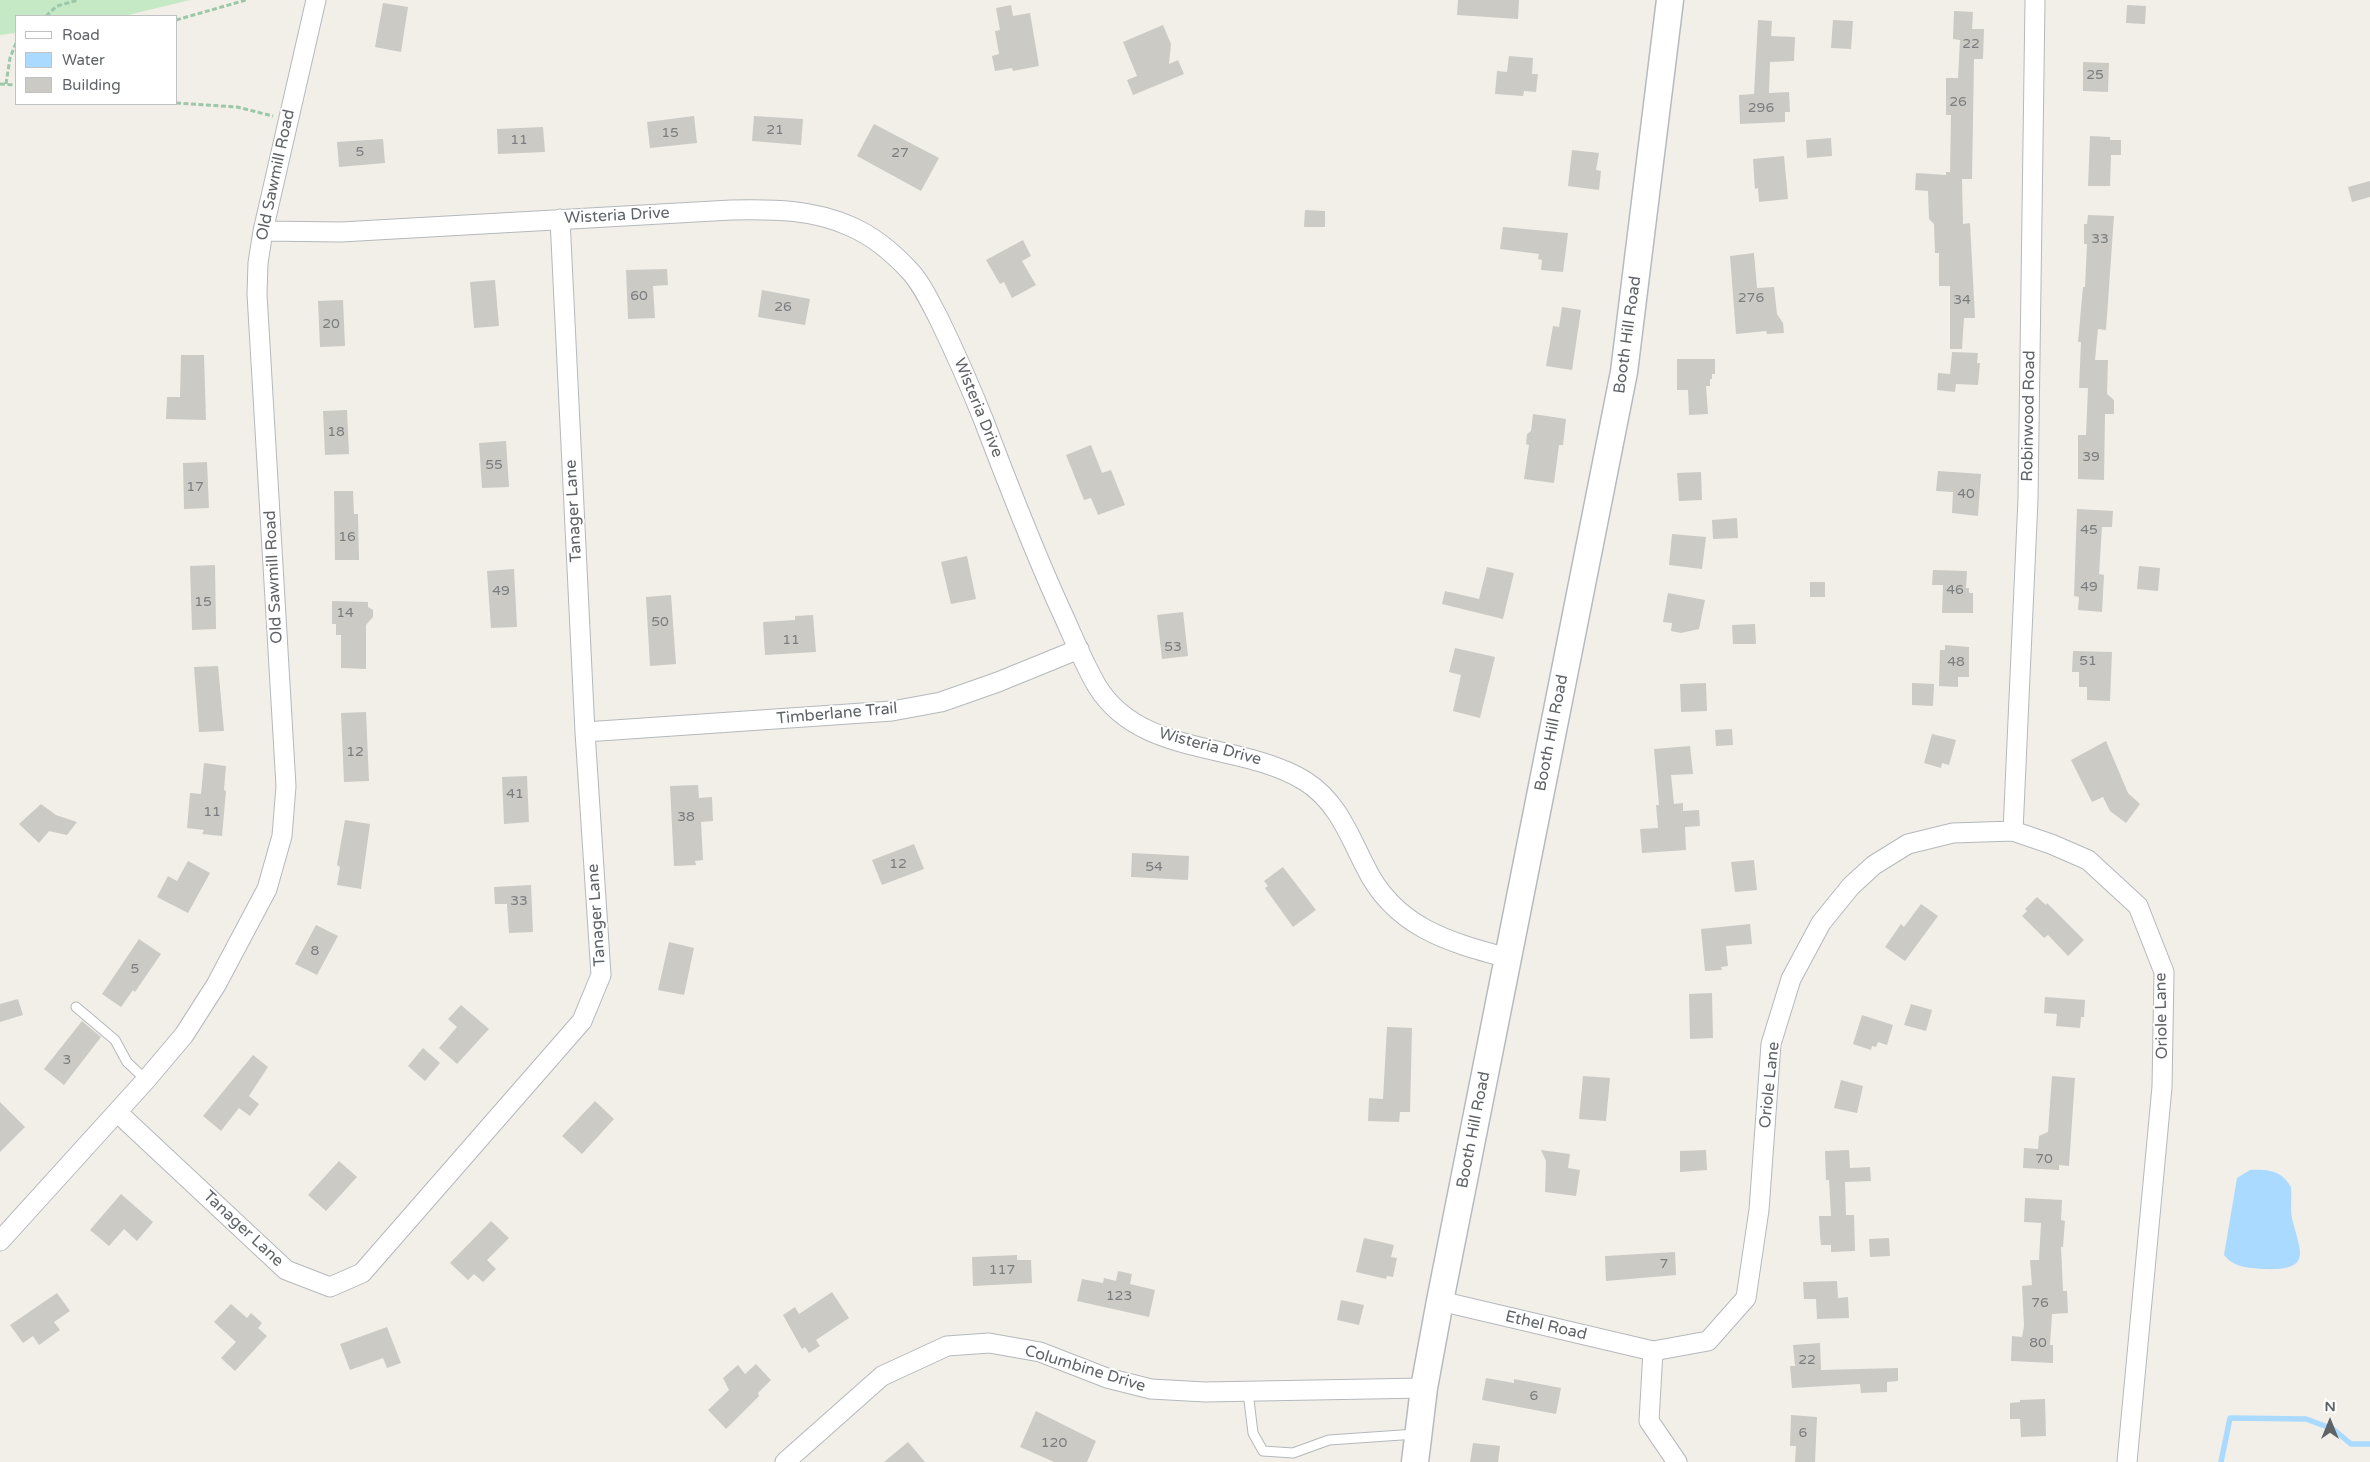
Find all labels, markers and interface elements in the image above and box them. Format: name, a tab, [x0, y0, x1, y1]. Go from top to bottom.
legend	[15, 15, 178, 105]
text: Road	[62, 26, 100, 44]
house number: 22	[1962, 36, 1980, 52]
text: Water	[62, 51, 105, 69]
house number: 25	[2086, 67, 2104, 83]
text: Building	[62, 76, 121, 94]
house number: 26	[1949, 94, 1967, 110]
house number: 296	[1748, 100, 1774, 116]
street label: Old Sawmill Road	[253, 108, 299, 242]
house number: 21	[766, 122, 784, 138]
house number: 15	[661, 125, 679, 141]
house number: 11	[510, 132, 528, 148]
house number: 5	[356, 144, 364, 160]
house number: 27	[891, 145, 909, 161]
street label: Wisteria Drive	[564, 204, 670, 228]
house number: 33	[2091, 231, 2109, 247]
street label: Booth Hill Road	[1610, 275, 1646, 395]
house number: 60	[630, 288, 648, 304]
house number: 276	[1738, 290, 1764, 306]
house number: 34	[1953, 292, 1971, 308]
house number: 26	[774, 299, 792, 315]
house number: 20	[322, 316, 340, 332]
street label: Robinwood Road	[2018, 350, 2040, 482]
street label: Wisteria Drive	[949, 356, 1007, 460]
house number: 18	[327, 424, 345, 440]
house number: 39	[2082, 449, 2100, 465]
house number: 55	[485, 457, 503, 473]
street label: Tanager Lane	[562, 459, 586, 563]
house number: 17	[186, 479, 204, 495]
house number: 40	[1957, 486, 1975, 502]
street label: Old Sawmill Road	[261, 510, 287, 644]
house number: 45	[2080, 522, 2098, 538]
house number: 16	[338, 529, 356, 545]
house number: 49	[2080, 579, 2098, 595]
house number: 46	[1946, 582, 1964, 598]
house number: 49	[492, 583, 510, 599]
house number: 15	[194, 594, 212, 610]
house number: 14	[336, 605, 354, 621]
house number: 50	[651, 614, 669, 630]
house number: 11	[782, 632, 800, 648]
house number: 53	[1164, 639, 1182, 655]
house number: 51	[2079, 653, 2097, 669]
house number: 48	[1947, 654, 1965, 670]
street label: Booth Hill Road	[1531, 673, 1573, 793]
street label: Timberlane Trail	[776, 699, 898, 729]
street label: Wisteria Drive	[1157, 724, 1263, 770]
house number: 12	[346, 744, 364, 760]
house number: 41	[506, 786, 524, 802]
house number: 11	[203, 804, 221, 820]
house number: 38	[677, 809, 695, 825]
house number: 12	[889, 856, 907, 872]
house number: 54	[1145, 859, 1163, 875]
street label: Tanager Lane	[584, 863, 610, 967]
house number: 33	[510, 893, 528, 909]
house number: 8	[311, 943, 319, 959]
house number: 5	[131, 961, 139, 977]
street label: Oriole Lane	[2152, 972, 2172, 1060]
street label: Oriole Lane	[1756, 1041, 1784, 1129]
house number: 3	[63, 1052, 71, 1068]
street label: Booth Hill Road	[1453, 1070, 1495, 1190]
house number: 70	[2035, 1151, 2053, 1167]
street label: Tanager Lane	[199, 1187, 287, 1271]
house number: 7	[1660, 1256, 1668, 1272]
house number: 117	[989, 1262, 1015, 1278]
house number: 123	[1106, 1288, 1132, 1304]
house number: 76	[2031, 1295, 2049, 1311]
street label: Ethel Road	[1503, 1307, 1589, 1345]
house number: 80	[2029, 1335, 2047, 1351]
street label: Columbine Drive	[1022, 1341, 1148, 1397]
house number: 22	[1798, 1352, 1816, 1368]
house number: 6	[1530, 1388, 1538, 1404]
north arrow	[2305, 1397, 2355, 1447]
text: N	[2324, 1398, 2336, 1415]
house number: 6	[1799, 1425, 1807, 1441]
house number: 120	[1041, 1435, 1067, 1451]

